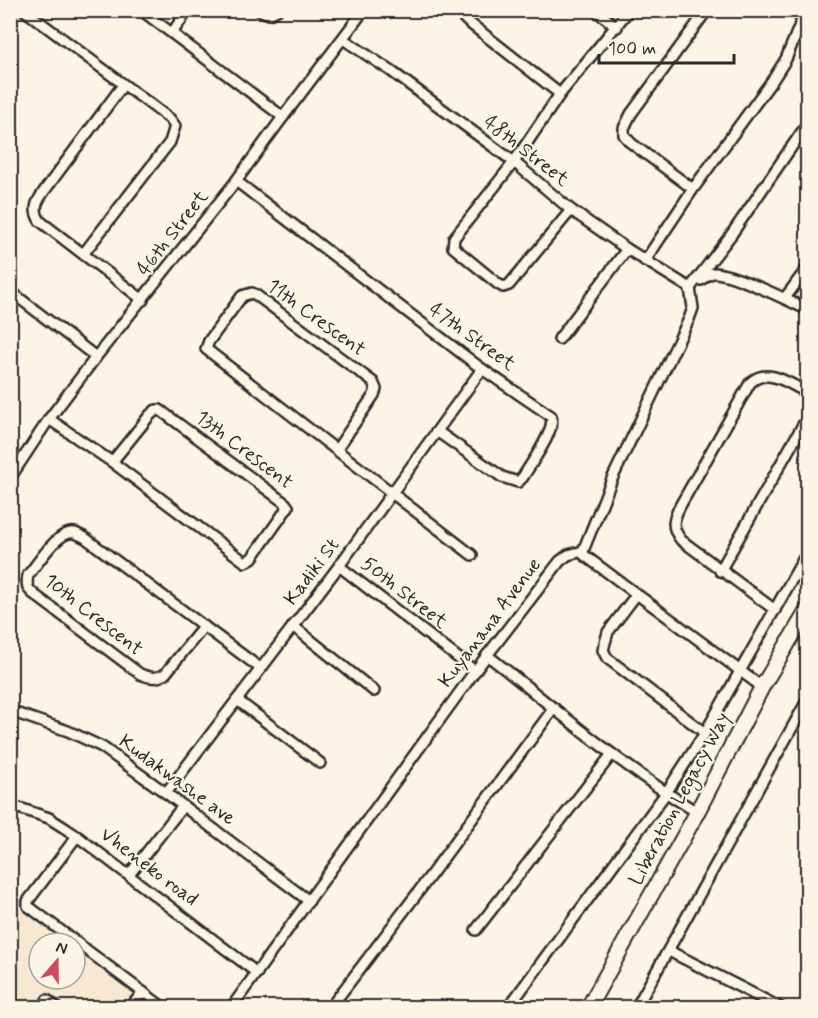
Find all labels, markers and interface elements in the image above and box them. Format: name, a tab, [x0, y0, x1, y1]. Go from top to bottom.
scale bar	[599, 27, 734, 65]
text: 100 m	[608, 37, 656, 61]
street label: 48th Street	[477, 109, 575, 193]
street label: 46th Street	[131, 184, 215, 282]
street label: 11th Crescent	[261, 273, 371, 363]
street label: 47th Street	[423, 296, 521, 378]
street label: 13th Crescent	[189, 404, 299, 496]
street label: Kadiki St	[278, 533, 346, 611]
street label: 50th Street	[355, 551, 453, 635]
street label: Kuyanana Avenue	[432, 553, 548, 693]
street label: 10th Crescent	[38, 568, 148, 662]
street label: Liberation Legacy Way	[623, 708, 738, 891]
street label: Kudakwashe ave	[113, 728, 241, 832]
street label: Vheneko road	[95, 821, 203, 913]
north arrow	[27, 931, 87, 991]
text: N	[53, 937, 70, 960]

